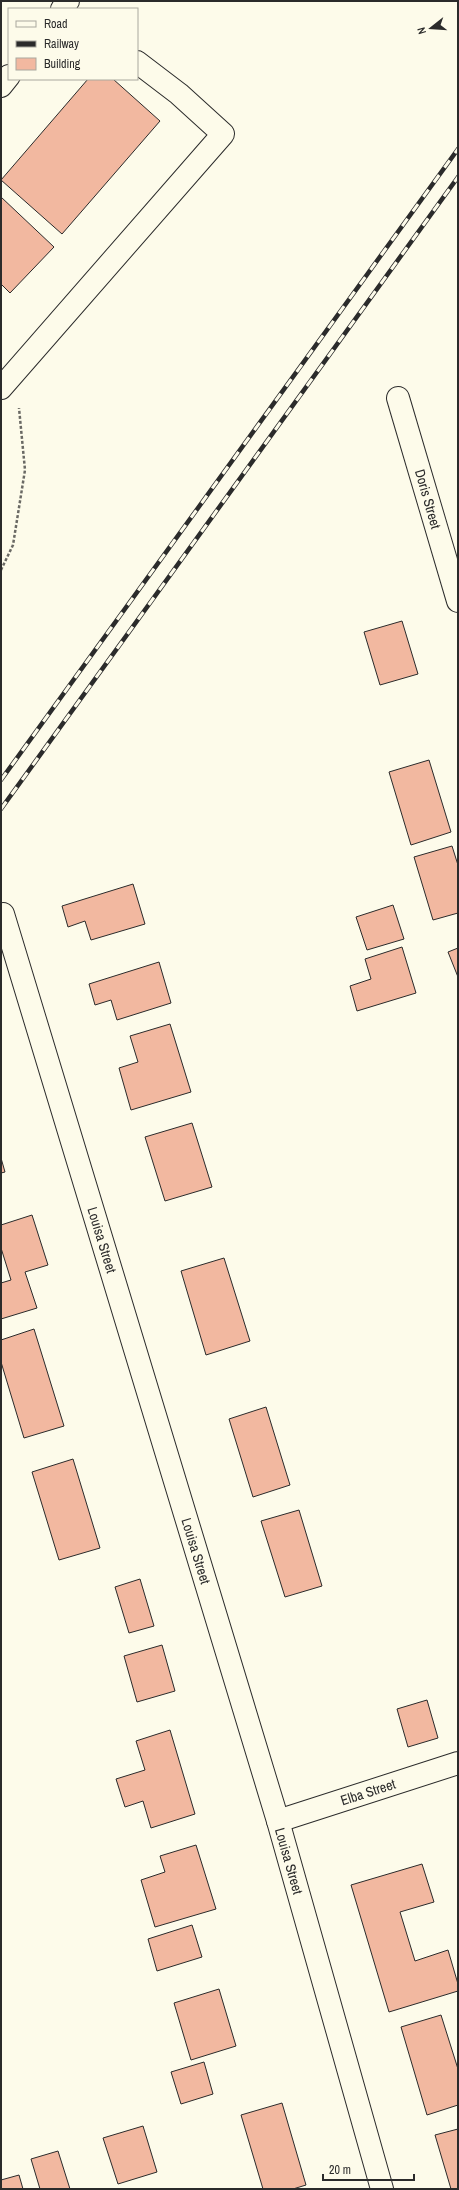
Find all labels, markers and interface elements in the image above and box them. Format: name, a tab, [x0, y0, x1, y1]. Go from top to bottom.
legend	[8, 8, 138, 80]
north arrow	[411, 8, 451, 48]
text: Road	[44, 16, 68, 32]
text: N	[414, 26, 429, 36]
text: Railway	[44, 36, 79, 52]
text: Building	[44, 56, 81, 72]
street label: Doris Street	[411, 467, 445, 531]
street label: Louisa Street	[83, 1205, 121, 1275]
street label: Louisa Street	[177, 1516, 215, 1586]
street label: Elba Street	[338, 1775, 398, 1809]
street label: Louisa Street	[271, 1826, 307, 1896]
scale bar	[323, 2156, 414, 2182]
text: 20 m	[329, 2162, 351, 2178]

